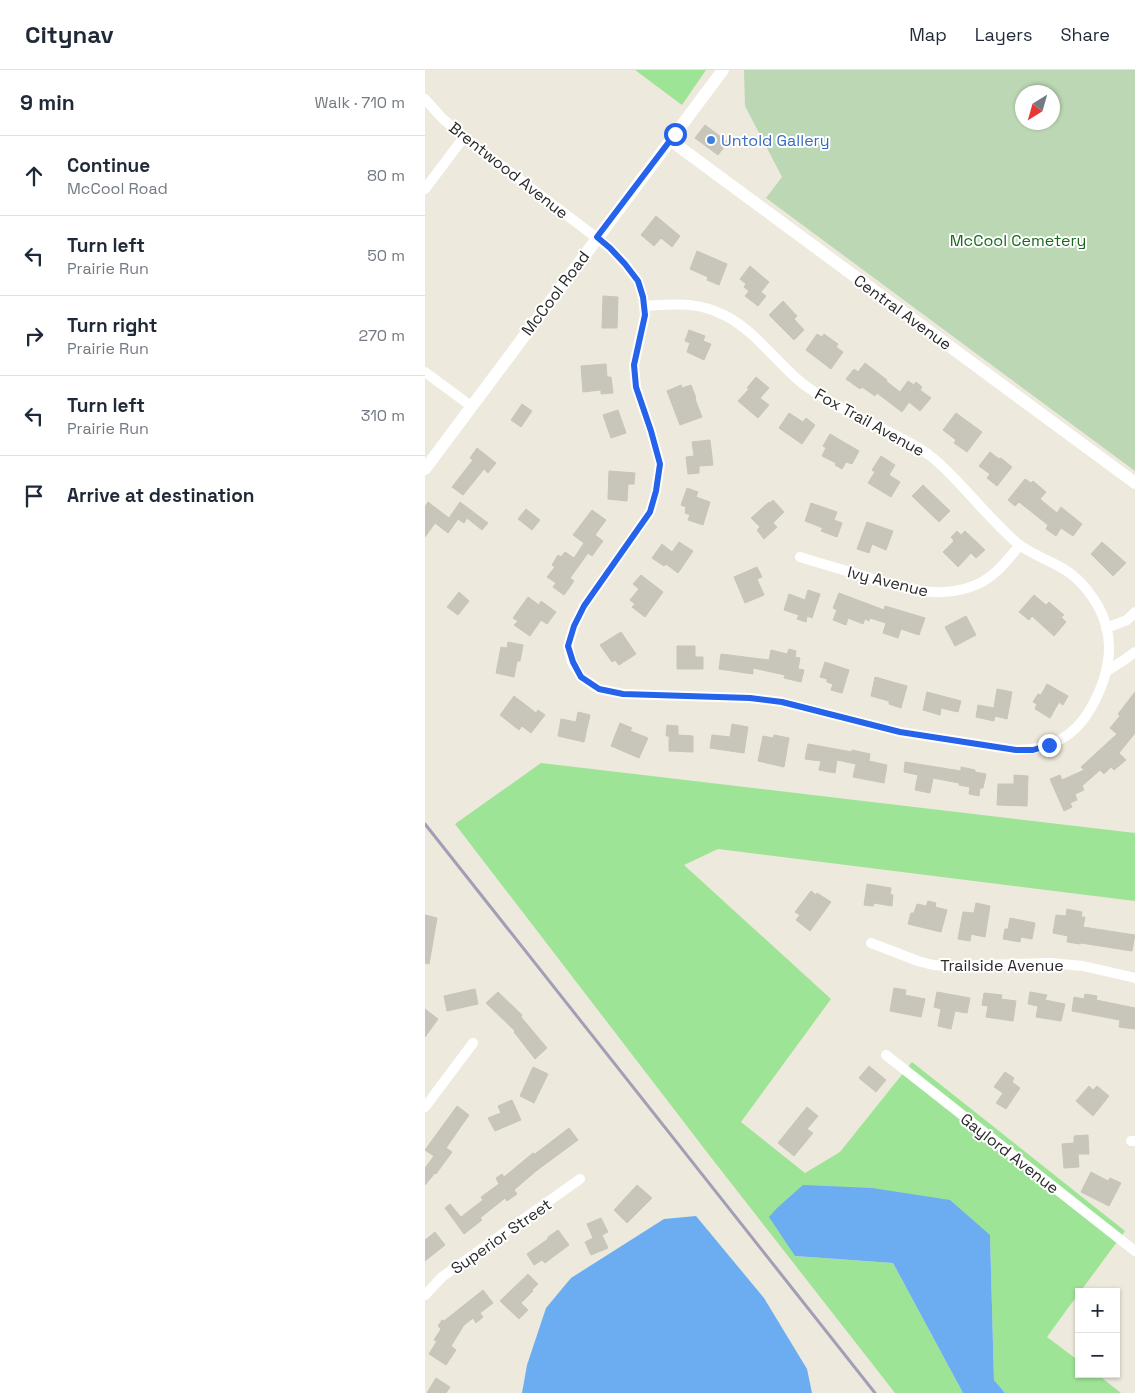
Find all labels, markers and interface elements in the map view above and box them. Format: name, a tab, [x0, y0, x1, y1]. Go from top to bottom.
text: Citynav	[25, 19, 114, 50]
text: Map	[909, 23, 947, 46]
text: Layers	[975, 23, 1032, 46]
text: Share	[1060, 23, 1110, 46]
north arrow	[1015, 85, 1060, 130]
text: 9 min	[20, 89, 75, 116]
text: Walk · 710 m	[315, 92, 405, 113]
street label: Brentwood Avenue	[445, 117, 573, 224]
route start	[664, 123, 687, 146]
place label: Untold Gallery	[721, 130, 829, 151]
marker: Untold Gallery	[705, 134, 717, 146]
text: Continue	[67, 153, 150, 178]
icon: ahead	[20, 162, 48, 190]
text: 80 m	[367, 165, 405, 186]
text: McCool Road	[67, 178, 168, 199]
park label: McCool Cemetery	[950, 230, 1086, 251]
text: Turn left	[67, 233, 145, 258]
icon: left	[20, 242, 48, 270]
text: 50 m	[367, 245, 405, 266]
street label: McCool Road	[517, 247, 594, 340]
text: Prairie Run	[67, 258, 149, 279]
street label: Central Avenue	[850, 270, 956, 355]
text: Turn right	[67, 313, 157, 338]
icon: right	[20, 322, 48, 350]
text: 270 m	[358, 325, 405, 346]
text: Prairie Run	[67, 338, 149, 359]
street label: Fox Trail Avenue	[811, 384, 928, 461]
text: Turn left	[67, 393, 145, 418]
icon: left	[20, 402, 48, 430]
text: 310 m	[361, 405, 405, 426]
text: Prairie Run	[67, 418, 149, 439]
icon: arrive	[20, 482, 48, 510]
text: Arrive at destination	[67, 483, 255, 508]
street label: Ivy Avenue	[845, 561, 931, 602]
route end	[1038, 734, 1061, 757]
street label: Trailside Avenue	[940, 955, 1064, 976]
street label: Gaylord Avenue	[956, 1108, 1063, 1198]
street label: Superior Street	[447, 1194, 556, 1279]
map controls	[1075, 1288, 1120, 1378]
button: +	[1075, 1288, 1120, 1333]
button: −	[1075, 1333, 1120, 1378]

